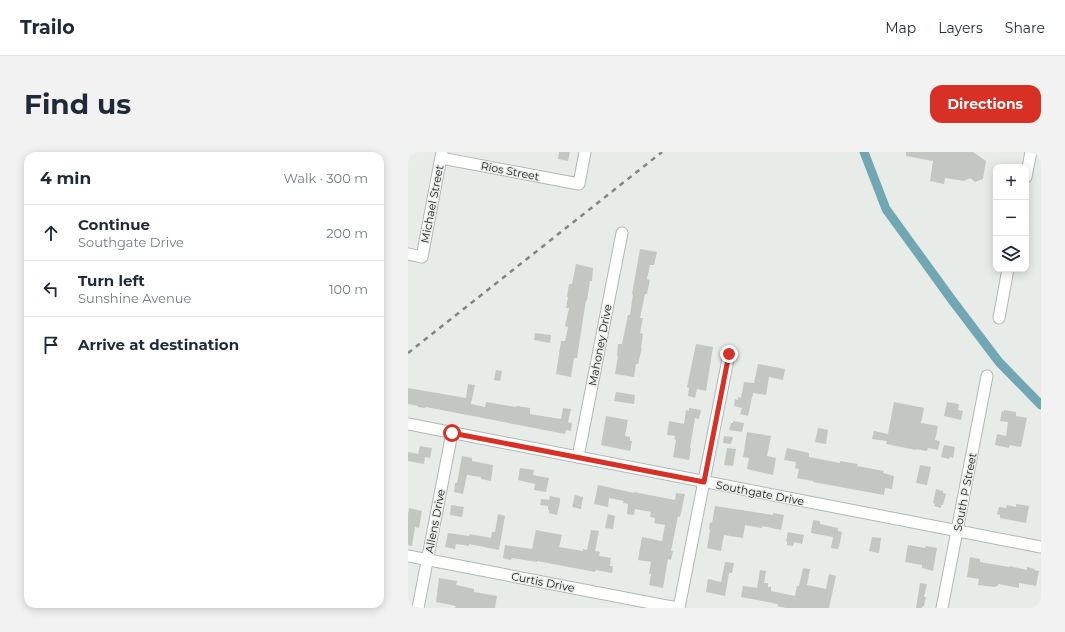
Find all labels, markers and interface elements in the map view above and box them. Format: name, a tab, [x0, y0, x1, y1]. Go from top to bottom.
text: Trailo	[20, 16, 75, 39]
text: Map	[885, 19, 916, 37]
text: Layers	[938, 19, 983, 37]
text: Share	[1005, 19, 1045, 37]
button: Directions	[930, 85, 1041, 123]
text: Find us	[24, 87, 131, 121]
street label: Rios Street	[480, 158, 541, 184]
street label: Michael Street	[418, 163, 447, 244]
map controls	[993, 164, 1029, 272]
button: +	[993, 164, 1029, 200]
text: 4 min	[40, 168, 91, 188]
text: Walk · 300 m	[283, 170, 368, 186]
button: −	[993, 200, 1029, 236]
text: Continue	[78, 215, 150, 234]
icon: ahead	[40, 222, 62, 244]
text: 200 m	[326, 225, 368, 241]
text: Southgate Drive	[78, 234, 184, 250]
button: layers	[993, 236, 1029, 272]
text: Turn left	[78, 271, 145, 290]
icon: left	[40, 278, 62, 300]
text: 100 m	[329, 281, 368, 297]
text: Sunshine Avenue	[78, 290, 191, 306]
street label: Mahoney Drive	[585, 303, 615, 387]
icon: arrive	[40, 334, 62, 356]
text: Arrive at destination	[78, 335, 239, 354]
route end	[720, 345, 738, 363]
route start	[443, 424, 461, 442]
street label: South P Street	[951, 451, 980, 533]
street label: Southgate Drive	[715, 478, 806, 508]
street label: Allens Drive	[422, 487, 448, 554]
street label: Curtis Drive	[510, 569, 576, 595]

